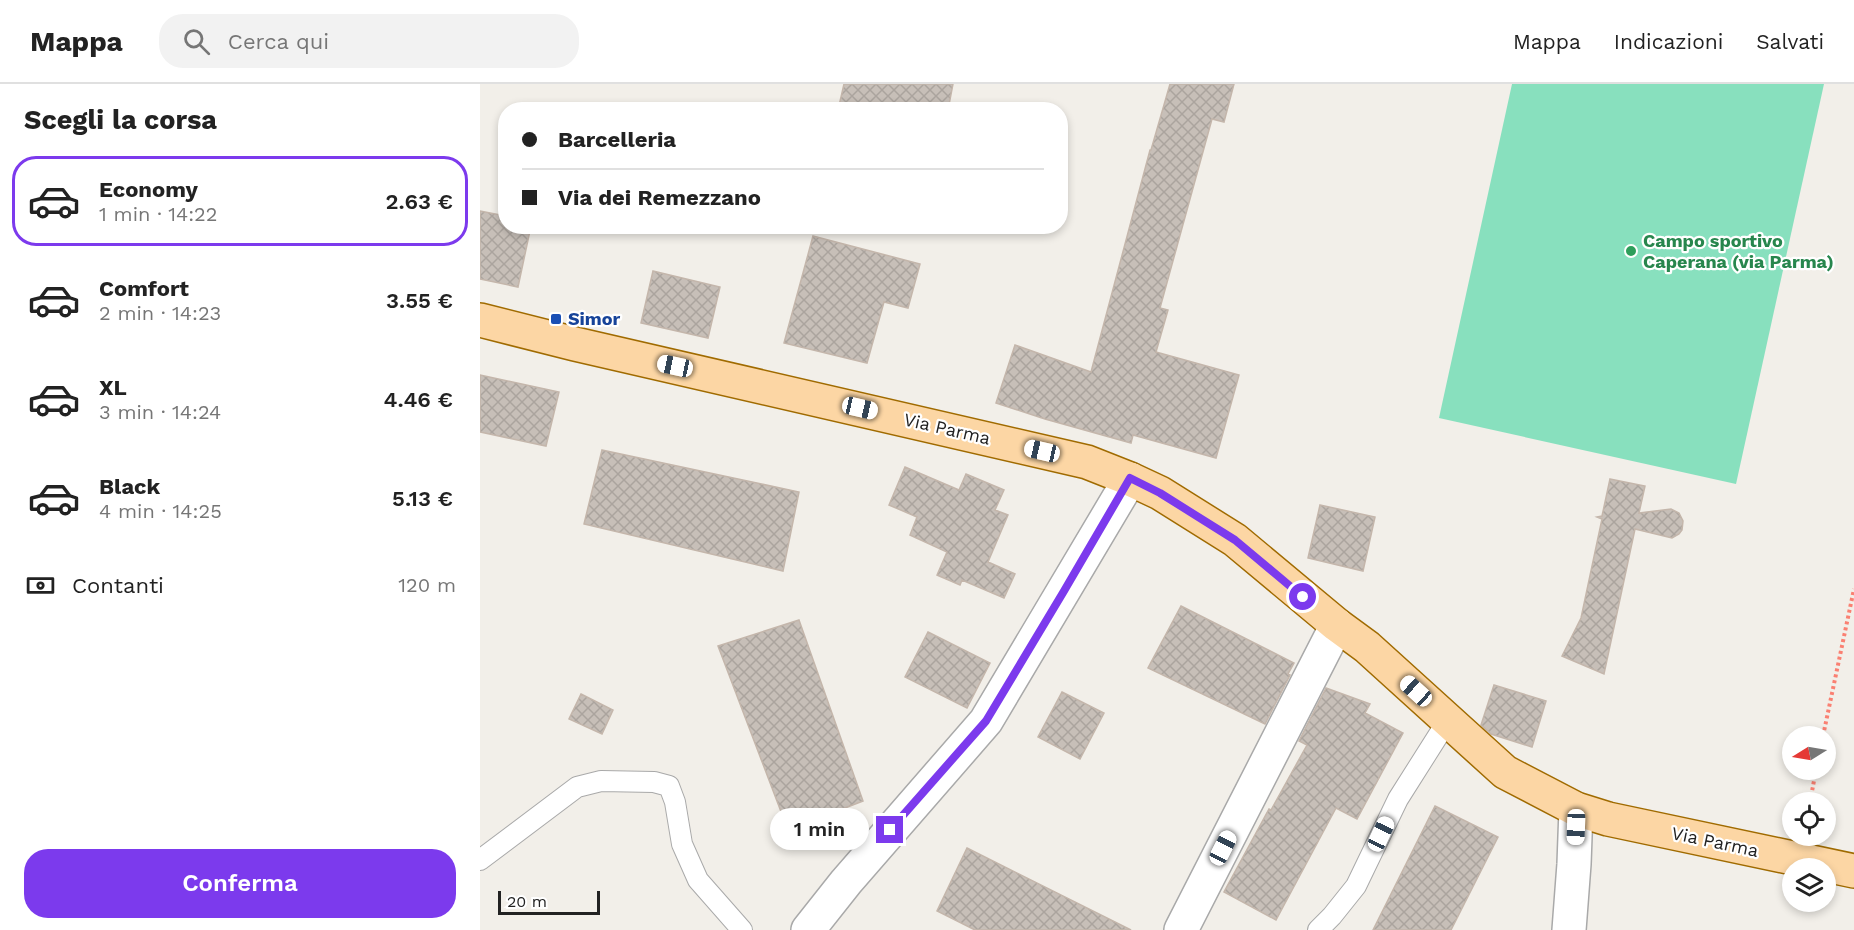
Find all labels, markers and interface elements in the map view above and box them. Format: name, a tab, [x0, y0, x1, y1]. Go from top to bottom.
search box	[159, 14, 579, 68]
text: Mappa	[30, 25, 123, 58]
icon: search	[180, 25, 213, 58]
text: Cerca qui	[228, 29, 329, 54]
text: Mappa	[1513, 29, 1581, 54]
text: Indicazioni	[1614, 29, 1723, 54]
text: Salvati	[1756, 29, 1824, 54]
text: Scegli la corsa	[24, 104, 217, 136]
text: Barcelleria	[558, 127, 676, 152]
icon: car	[27, 174, 81, 228]
text: Economy	[99, 177, 198, 202]
text: Via dei Remezzano	[558, 185, 761, 210]
text: 2.63 €	[385, 189, 453, 214]
text: 1 min · 14:22	[99, 202, 217, 226]
place label: Campo sportivo Caperana (via Parma)	[1643, 230, 1834, 272]
marker: Campo sportivo Caperana (via Parma)	[1624, 244, 1638, 258]
icon: car	[27, 273, 81, 327]
text: Comfort	[99, 276, 189, 301]
text: 3.55 €	[386, 288, 453, 313]
text: 2 min · 14:23	[99, 301, 221, 325]
place label: Simor	[568, 308, 621, 329]
marker: Simor	[549, 312, 563, 326]
car	[656, 353, 694, 379]
icon: car	[27, 372, 81, 426]
text: XL	[99, 375, 127, 400]
text: 4.46 €	[384, 387, 453, 412]
car	[840, 395, 880, 421]
text: 3 min · 14:24	[99, 400, 221, 424]
street label: Via Parma	[902, 408, 992, 449]
car	[1022, 438, 1062, 464]
icon: car	[27, 471, 81, 525]
text: Black	[99, 474, 160, 499]
text: 5.13 €	[392, 486, 453, 511]
text: 4 min · 14:25	[99, 499, 222, 523]
icon: cash	[24, 569, 57, 602]
text: Contanti	[72, 573, 164, 598]
text: 120 m	[398, 573, 456, 597]
route start	[1289, 583, 1316, 610]
car	[1397, 672, 1435, 710]
north arrow	[1782, 726, 1836, 780]
map controls	[1782, 726, 1836, 912]
button: locate	[1782, 792, 1836, 846]
callout: 1 min	[770, 809, 869, 851]
car	[1566, 809, 1586, 845]
car	[1365, 814, 1397, 854]
route end	[876, 816, 903, 843]
text: 1 min	[794, 817, 845, 841]
street label: Via Parma	[1670, 822, 1760, 861]
car	[1207, 828, 1239, 868]
button: Conferma	[24, 849, 456, 918]
button: layers	[1782, 858, 1836, 912]
scale bar	[498, 888, 600, 916]
text: 20 m	[507, 892, 547, 911]

